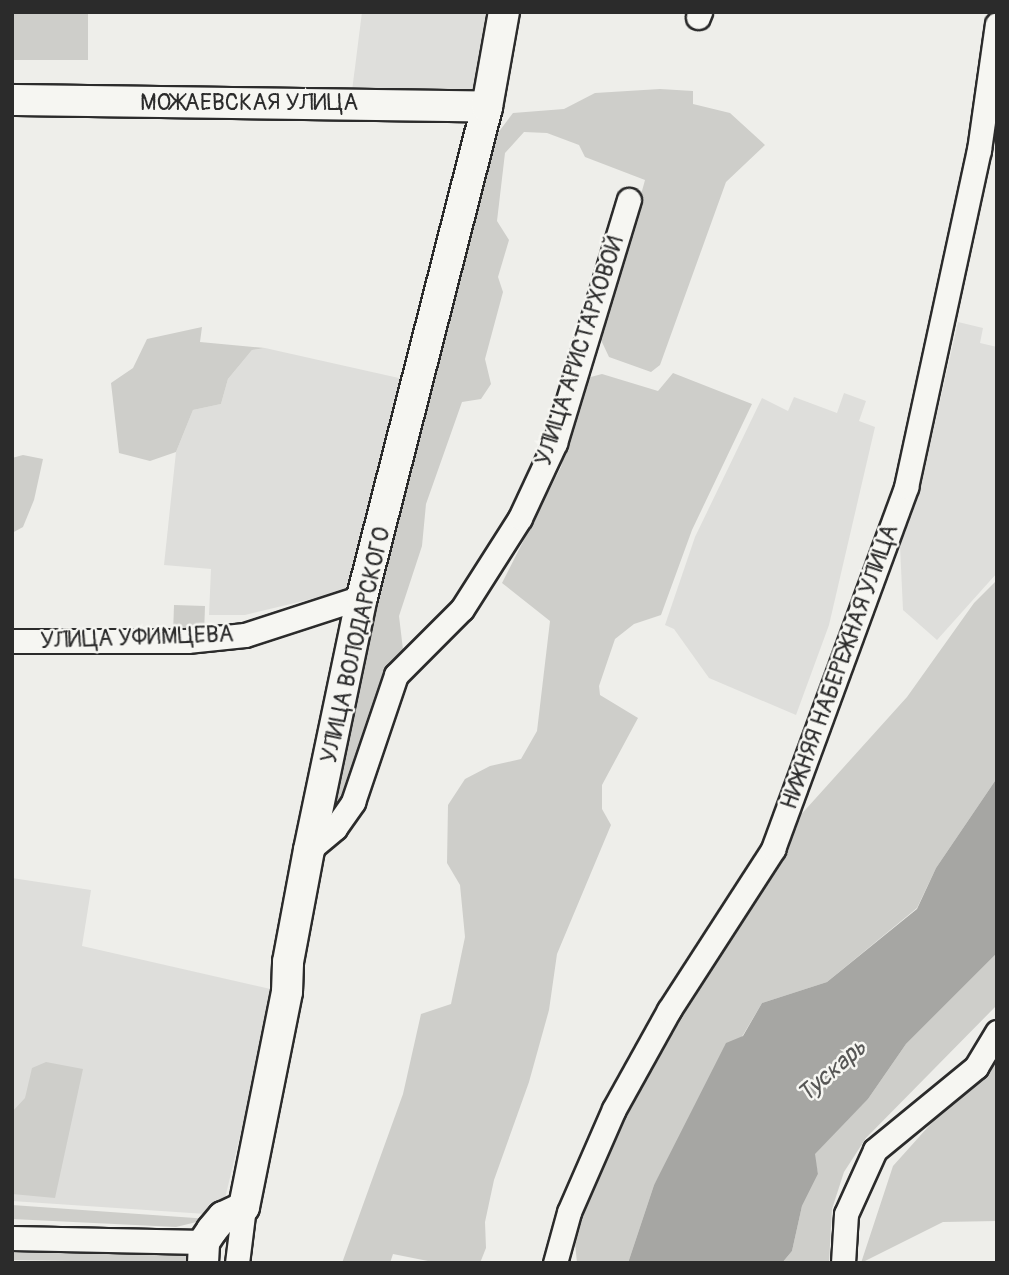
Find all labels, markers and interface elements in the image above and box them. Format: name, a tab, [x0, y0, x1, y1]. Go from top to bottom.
street label: МОЖАЕВСКАЯ УЛИЦА	[140, 89, 358, 117]
street label: УЛИЦА АРИСТАРХОВОЙ	[530, 233, 630, 469]
street label: НИЖНЯЯ НАБЕРЕЖНАЯ УЛИЦА	[776, 521, 904, 813]
street label: УЛИЦА ВОЛОДАРСКОГО	[315, 524, 397, 766]
street label: УЛИЦА УФИМЦЕВА	[40, 621, 234, 655]
water label: Тускарь	[792, 1033, 872, 1109]

